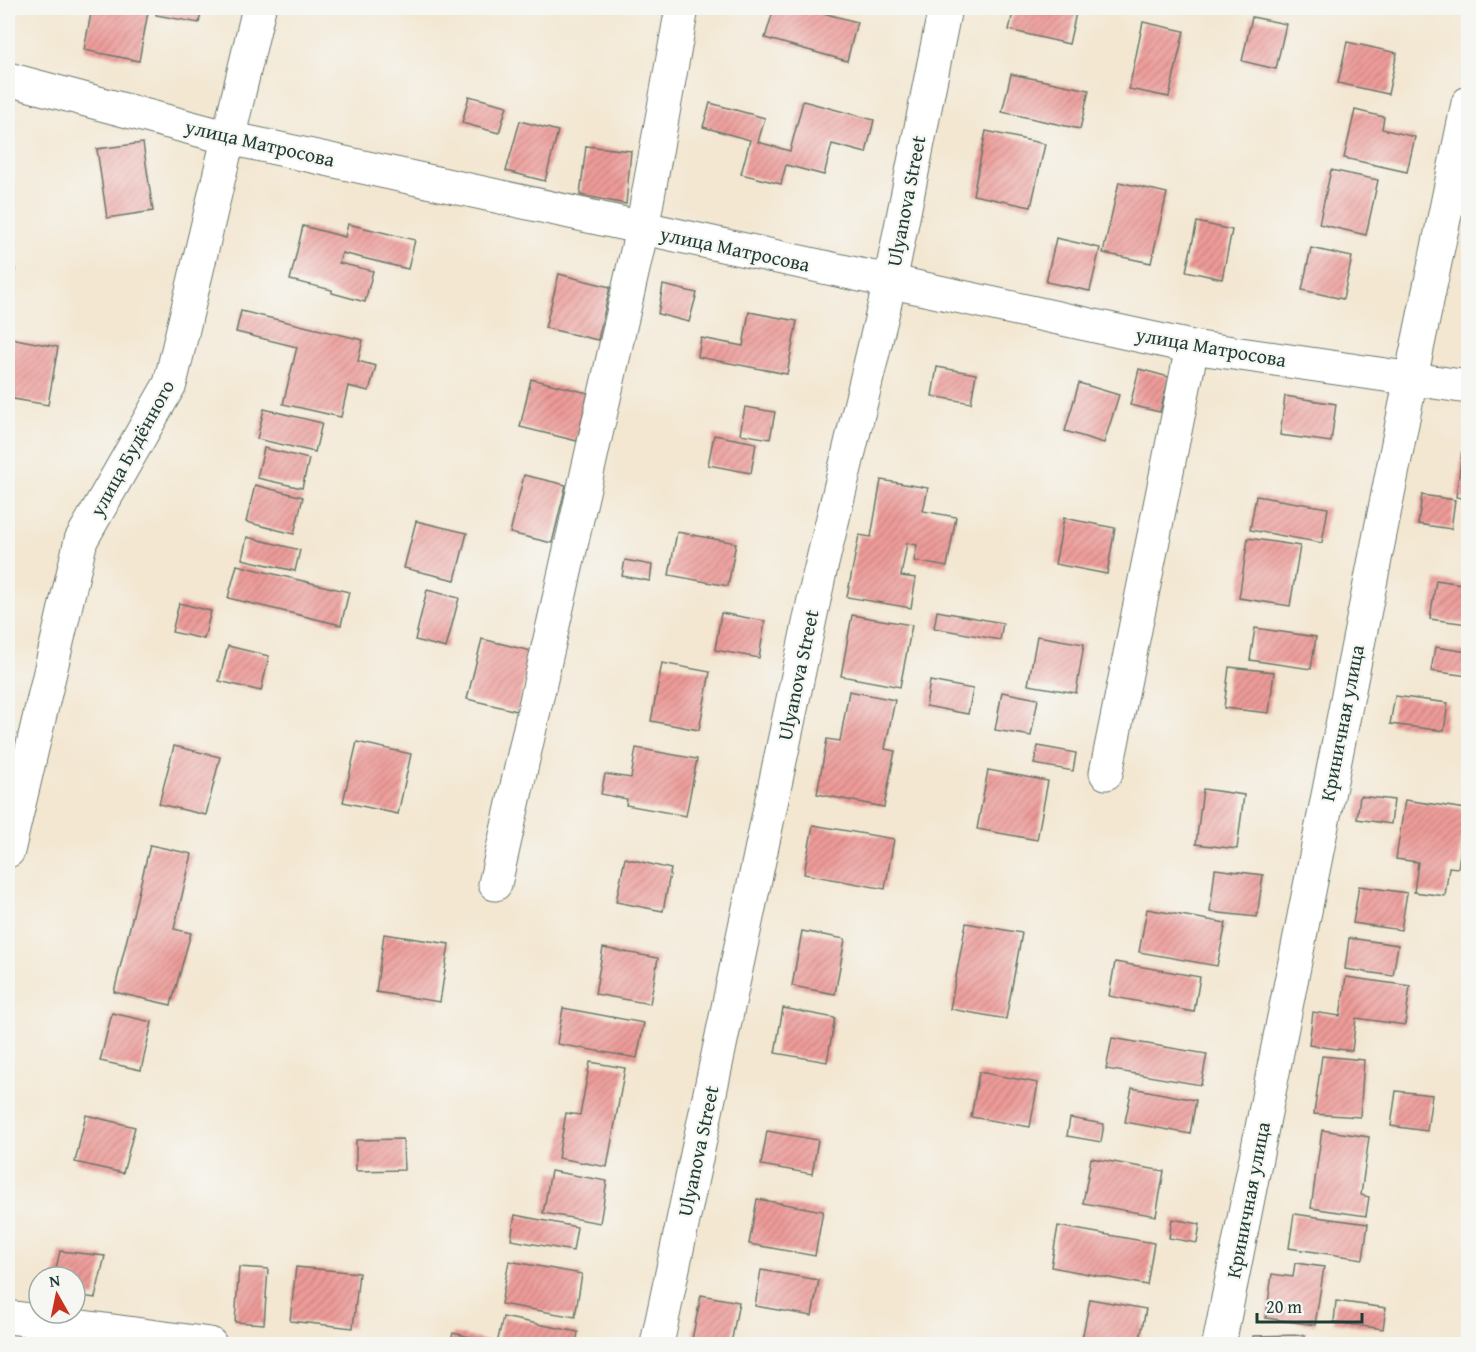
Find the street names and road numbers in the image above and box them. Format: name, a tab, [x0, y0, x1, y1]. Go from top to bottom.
street label: улица Матросова	[182, 111, 338, 174]
street label: Ulyanova Street	[879, 133, 932, 269]
street label: улица Матросова	[656, 218, 813, 279]
street label: улица Матросова	[1132, 319, 1289, 374]
street label: улица Будённого	[81, 374, 181, 522]
street label: Ulyanova Street	[770, 607, 826, 743]
street label: Криничная улица	[1312, 642, 1371, 804]
street label: Ulyanova Street	[670, 1083, 726, 1219]
street label: Криничная улица	[1218, 1119, 1277, 1281]

